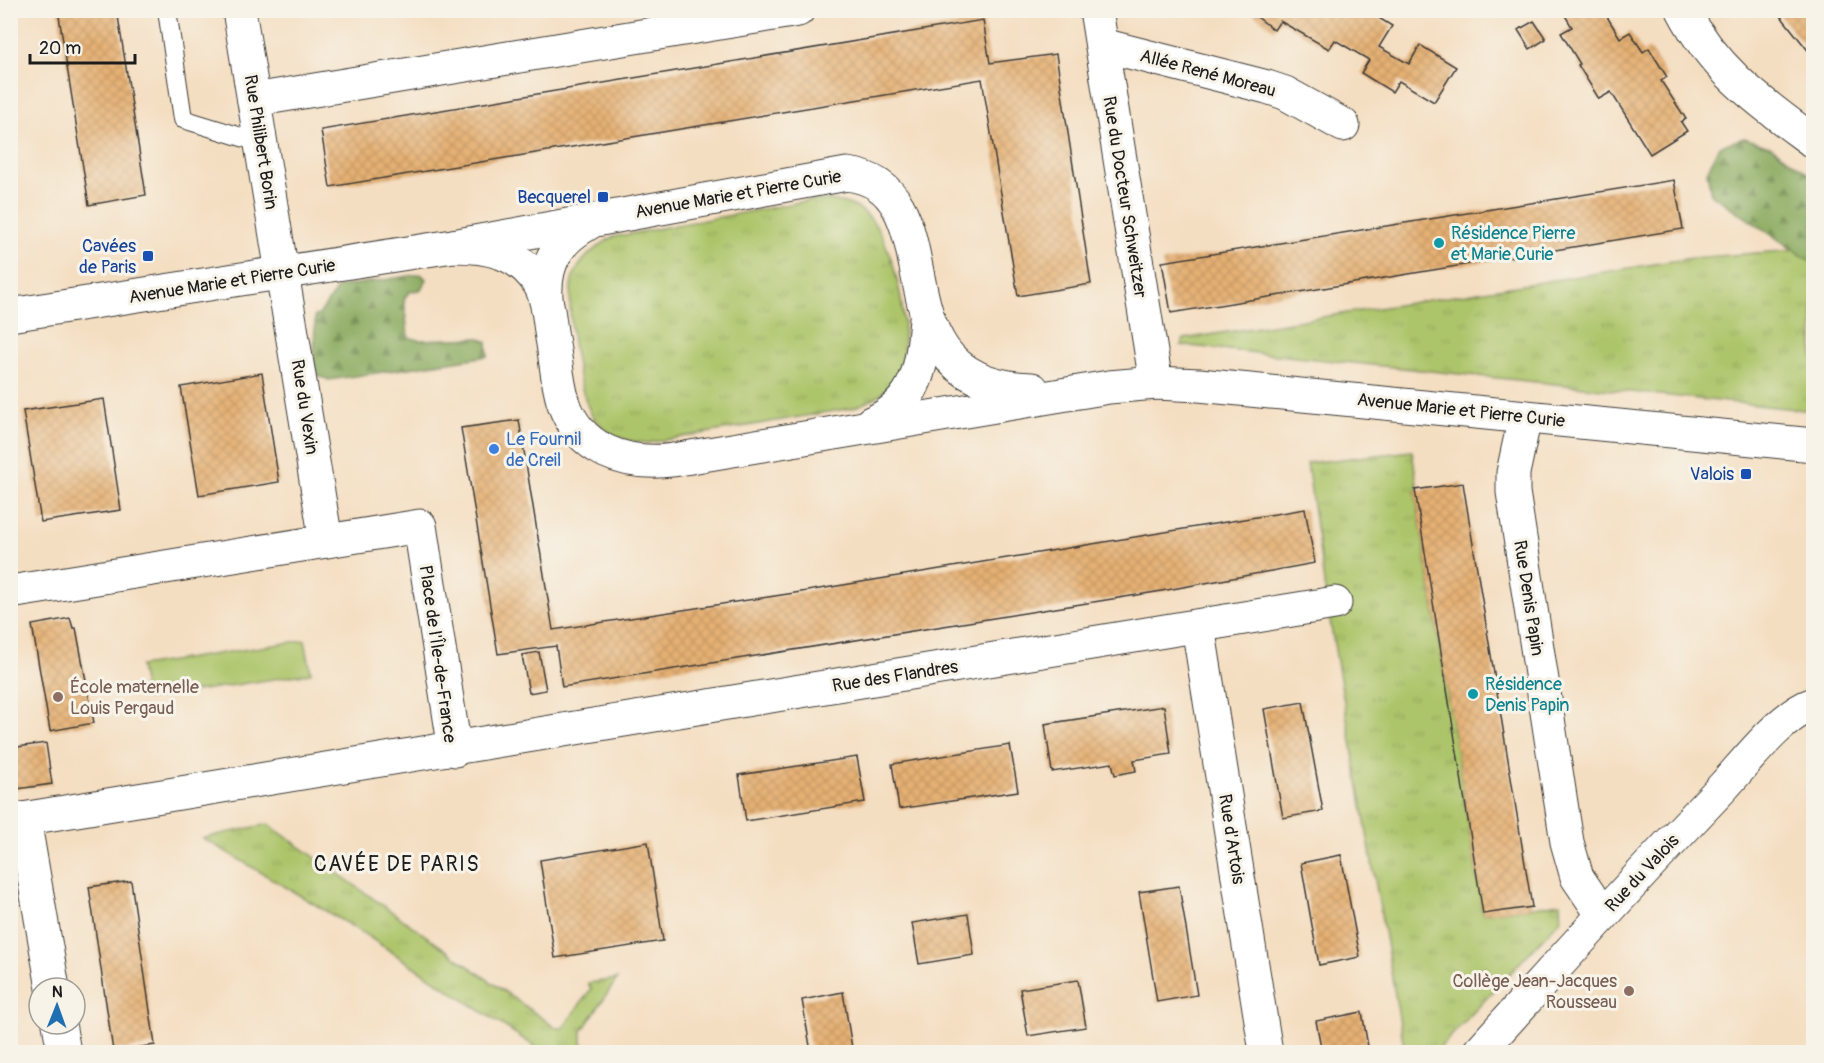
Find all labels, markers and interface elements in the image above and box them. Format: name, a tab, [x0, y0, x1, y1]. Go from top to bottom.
scale bar	[30, 27, 135, 65]
text: 20 m	[39, 37, 81, 60]
street label: Allée René Moreau	[1137, 44, 1278, 103]
street label: Rue Philibert Borin	[238, 73, 283, 211]
street label: Rue du Docteur Schweitzer	[1097, 95, 1152, 300]
street label: Avenue Marie et Pierre Curie	[633, 165, 843, 224]
place label: Becquerel	[517, 186, 591, 209]
marker: Becquerel	[596, 190, 610, 204]
place label: Résidence Pierre et Marie Curie	[1451, 222, 1575, 266]
place label: Cavées de Paris	[79, 235, 136, 279]
marker: Résidence Pierre et Marie Curie	[1432, 236, 1446, 250]
marker: Cavées de Paris	[141, 249, 155, 263]
street label: Avenue Marie et Pierre Curie	[127, 254, 337, 309]
street label: Rue du Vexin	[286, 358, 323, 456]
street label: Avenue Marie et Pierre Curie	[1356, 388, 1566, 433]
place label: Le Fournil de Creil	[506, 428, 582, 472]
marker: Le Fournil de Creil	[487, 442, 501, 456]
place label: Valois	[1690, 463, 1734, 486]
marker: Valois	[1739, 467, 1753, 481]
street label: Rue Denis Papin	[1508, 539, 1549, 658]
street label: Place de l'Île-de-France	[414, 564, 461, 745]
street label: Rue des Flandres	[831, 655, 960, 698]
place label: Résidence Denis Papin	[1485, 673, 1569, 717]
place label: École maternelle Louis Pergaud	[70, 676, 199, 720]
marker: Résidence Denis Papin	[1466, 687, 1480, 701]
marker: École maternelle Louis Pergaud	[51, 690, 65, 704]
street label: Rue d'Artois	[1213, 792, 1250, 886]
street label: Rue du Valois	[1600, 830, 1684, 917]
district label: CAVÉE DE PARIS	[314, 851, 480, 878]
place label: Collège Jean-Jacques Rousseau	[1453, 970, 1617, 1014]
north arrow	[27, 976, 87, 1036]
text: N	[52, 982, 63, 1002]
marker: Collège Jean-Jacques Rousseau	[1622, 984, 1636, 998]

